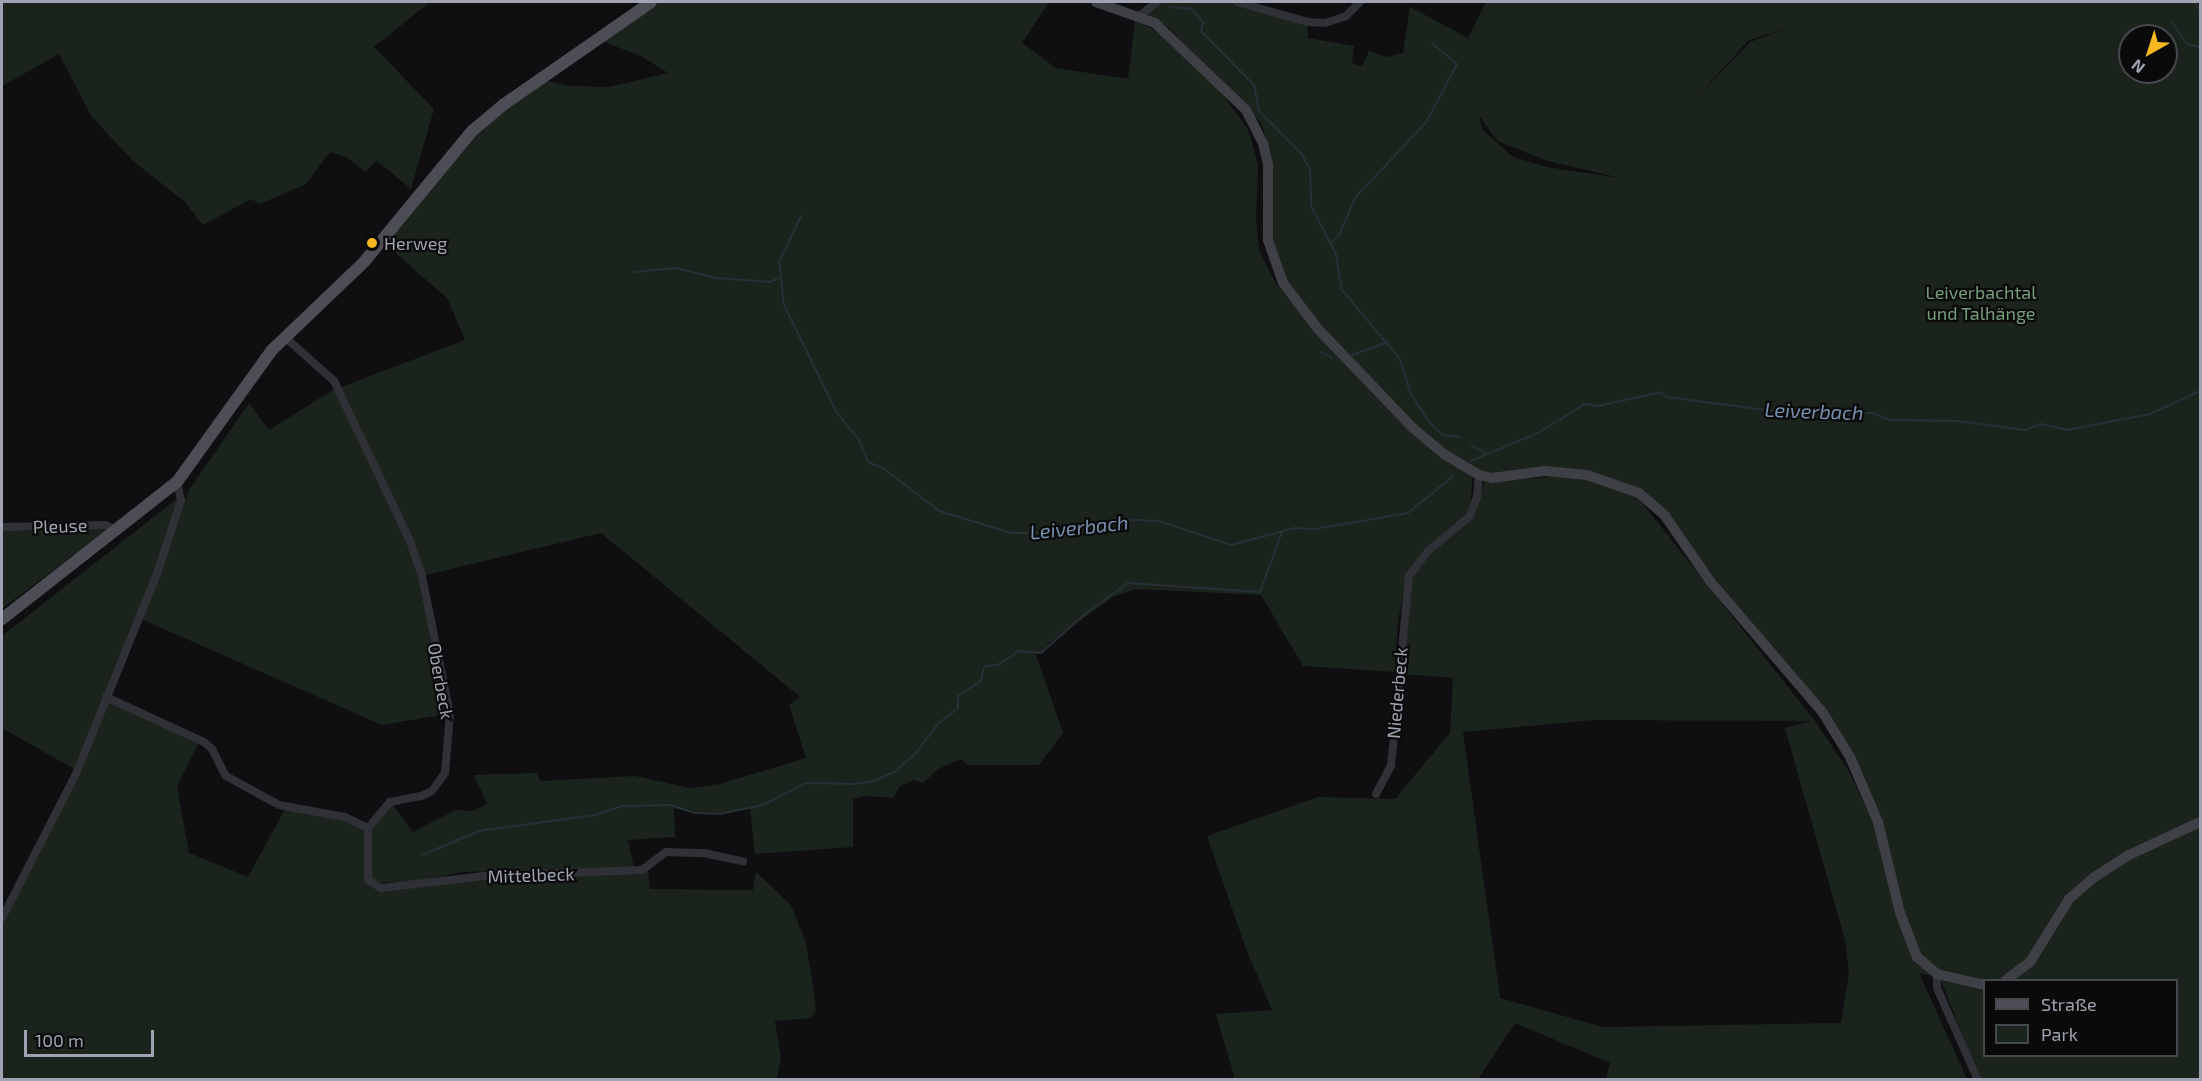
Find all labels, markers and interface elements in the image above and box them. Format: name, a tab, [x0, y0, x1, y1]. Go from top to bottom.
north arrow	[2118, 24, 2178, 84]
text: N	[2127, 56, 2148, 78]
place label: Herweg	[384, 232, 447, 254]
marker: Herweg	[365, 236, 379, 250]
park label: Leiverbachtal und Talhänge	[1925, 282, 2037, 324]
water label: Leiverbach	[1764, 397, 1864, 425]
water label: Leiverbach	[1028, 510, 1130, 544]
street label: Pleuse	[32, 514, 88, 538]
street label: Oberbeck	[424, 641, 458, 721]
street label: Niederbeck	[1382, 646, 1412, 740]
street label: Mittelbeck	[487, 863, 575, 887]
legend	[1983, 979, 2178, 1057]
text: Straße	[2041, 993, 2097, 1015]
scale bar	[27, 1018, 158, 1056]
text: Park	[2041, 1023, 2078, 1045]
text: 100 m	[35, 1029, 84, 1051]

